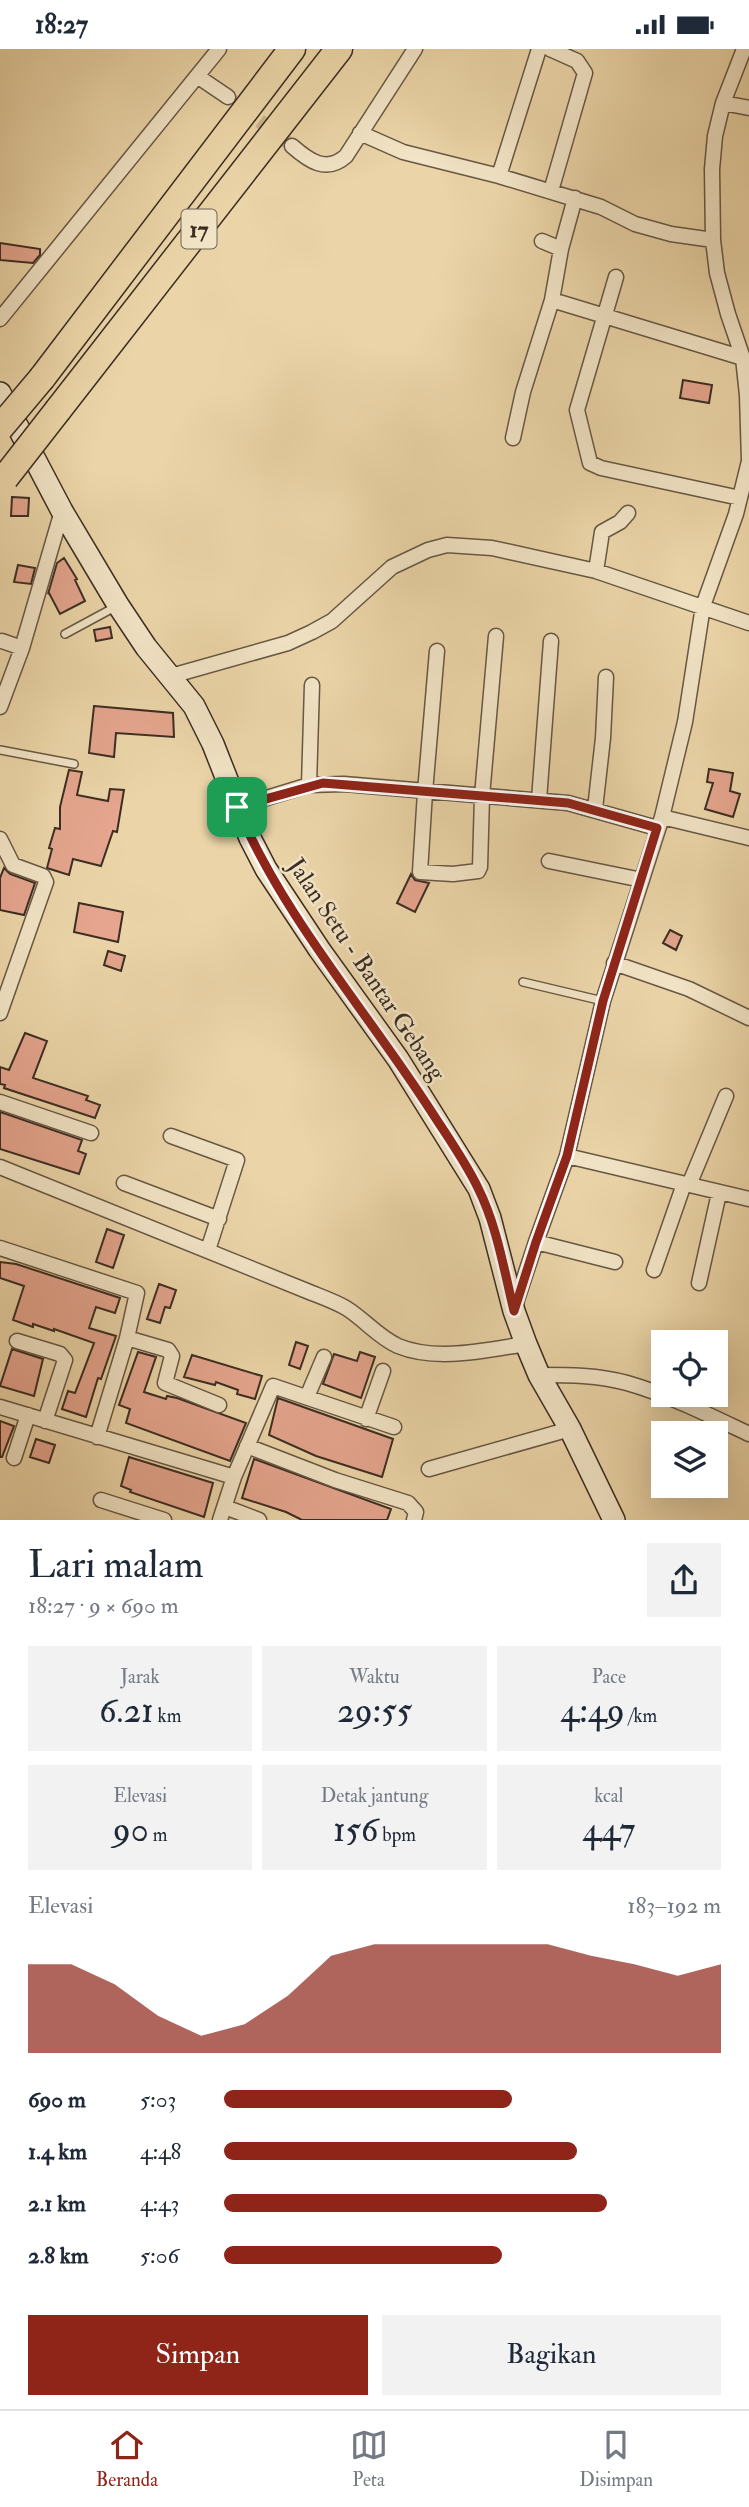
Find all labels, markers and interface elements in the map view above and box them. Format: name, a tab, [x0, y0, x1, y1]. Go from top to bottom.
text: 18:27	[35, 9, 88, 41]
road number: 17	[182, 209, 216, 249]
pin	[207, 777, 267, 837]
icon: arrive	[218, 788, 256, 826]
street label: Jalan Setu - Bantar Gebang	[280, 851, 453, 1087]
map controls	[651, 1330, 728, 1498]
button: locate	[651, 1330, 728, 1407]
button: layers	[651, 1421, 728, 1498]
text: Lari malam	[28, 1541, 203, 1589]
button: share	[647, 1543, 721, 1617]
text: 18:27 · 9 × 690 m	[28, 1591, 178, 1620]
text: Jarak	[121, 1665, 160, 1689]
text: Waktu	[349, 1665, 400, 1689]
text: Pace	[592, 1665, 626, 1689]
text: 6.21	[99, 1689, 154, 1733]
text: 29:55	[337, 1689, 412, 1733]
text: 4:49	[560, 1689, 625, 1733]
text: km	[154, 1704, 181, 1728]
text: /km	[625, 1704, 657, 1728]
text: Elevasi	[113, 1784, 167, 1808]
text: Detak jantung	[321, 1784, 428, 1808]
text: kcal	[594, 1784, 623, 1808]
text: 90	[113, 1808, 149, 1852]
text: 156	[333, 1808, 378, 1852]
text: 447	[582, 1808, 635, 1852]
text: m	[149, 1823, 167, 1847]
text: bpm	[378, 1823, 416, 1847]
text: Elevasi	[28, 1891, 93, 1920]
text: 183–192 m	[627, 1891, 721, 1920]
text: 690 m	[28, 2085, 86, 2114]
text: 5:03	[140, 2085, 176, 2114]
text: 1.4 km	[28, 2137, 87, 2166]
text: 4:48	[140, 2137, 181, 2166]
text: 2.1 km	[28, 2189, 86, 2218]
text: 4:43	[140, 2189, 179, 2218]
text: 2.8 km	[28, 2241, 89, 2270]
text: 5:06	[140, 2241, 179, 2270]
button: Simpan	[28, 2315, 368, 2395]
button: Bagikan	[382, 2315, 721, 2395]
tab: Beranda	[96, 2426, 158, 2492]
tab: Peta	[350, 2426, 388, 2492]
tab: Disimpan	[579, 2426, 653, 2492]

